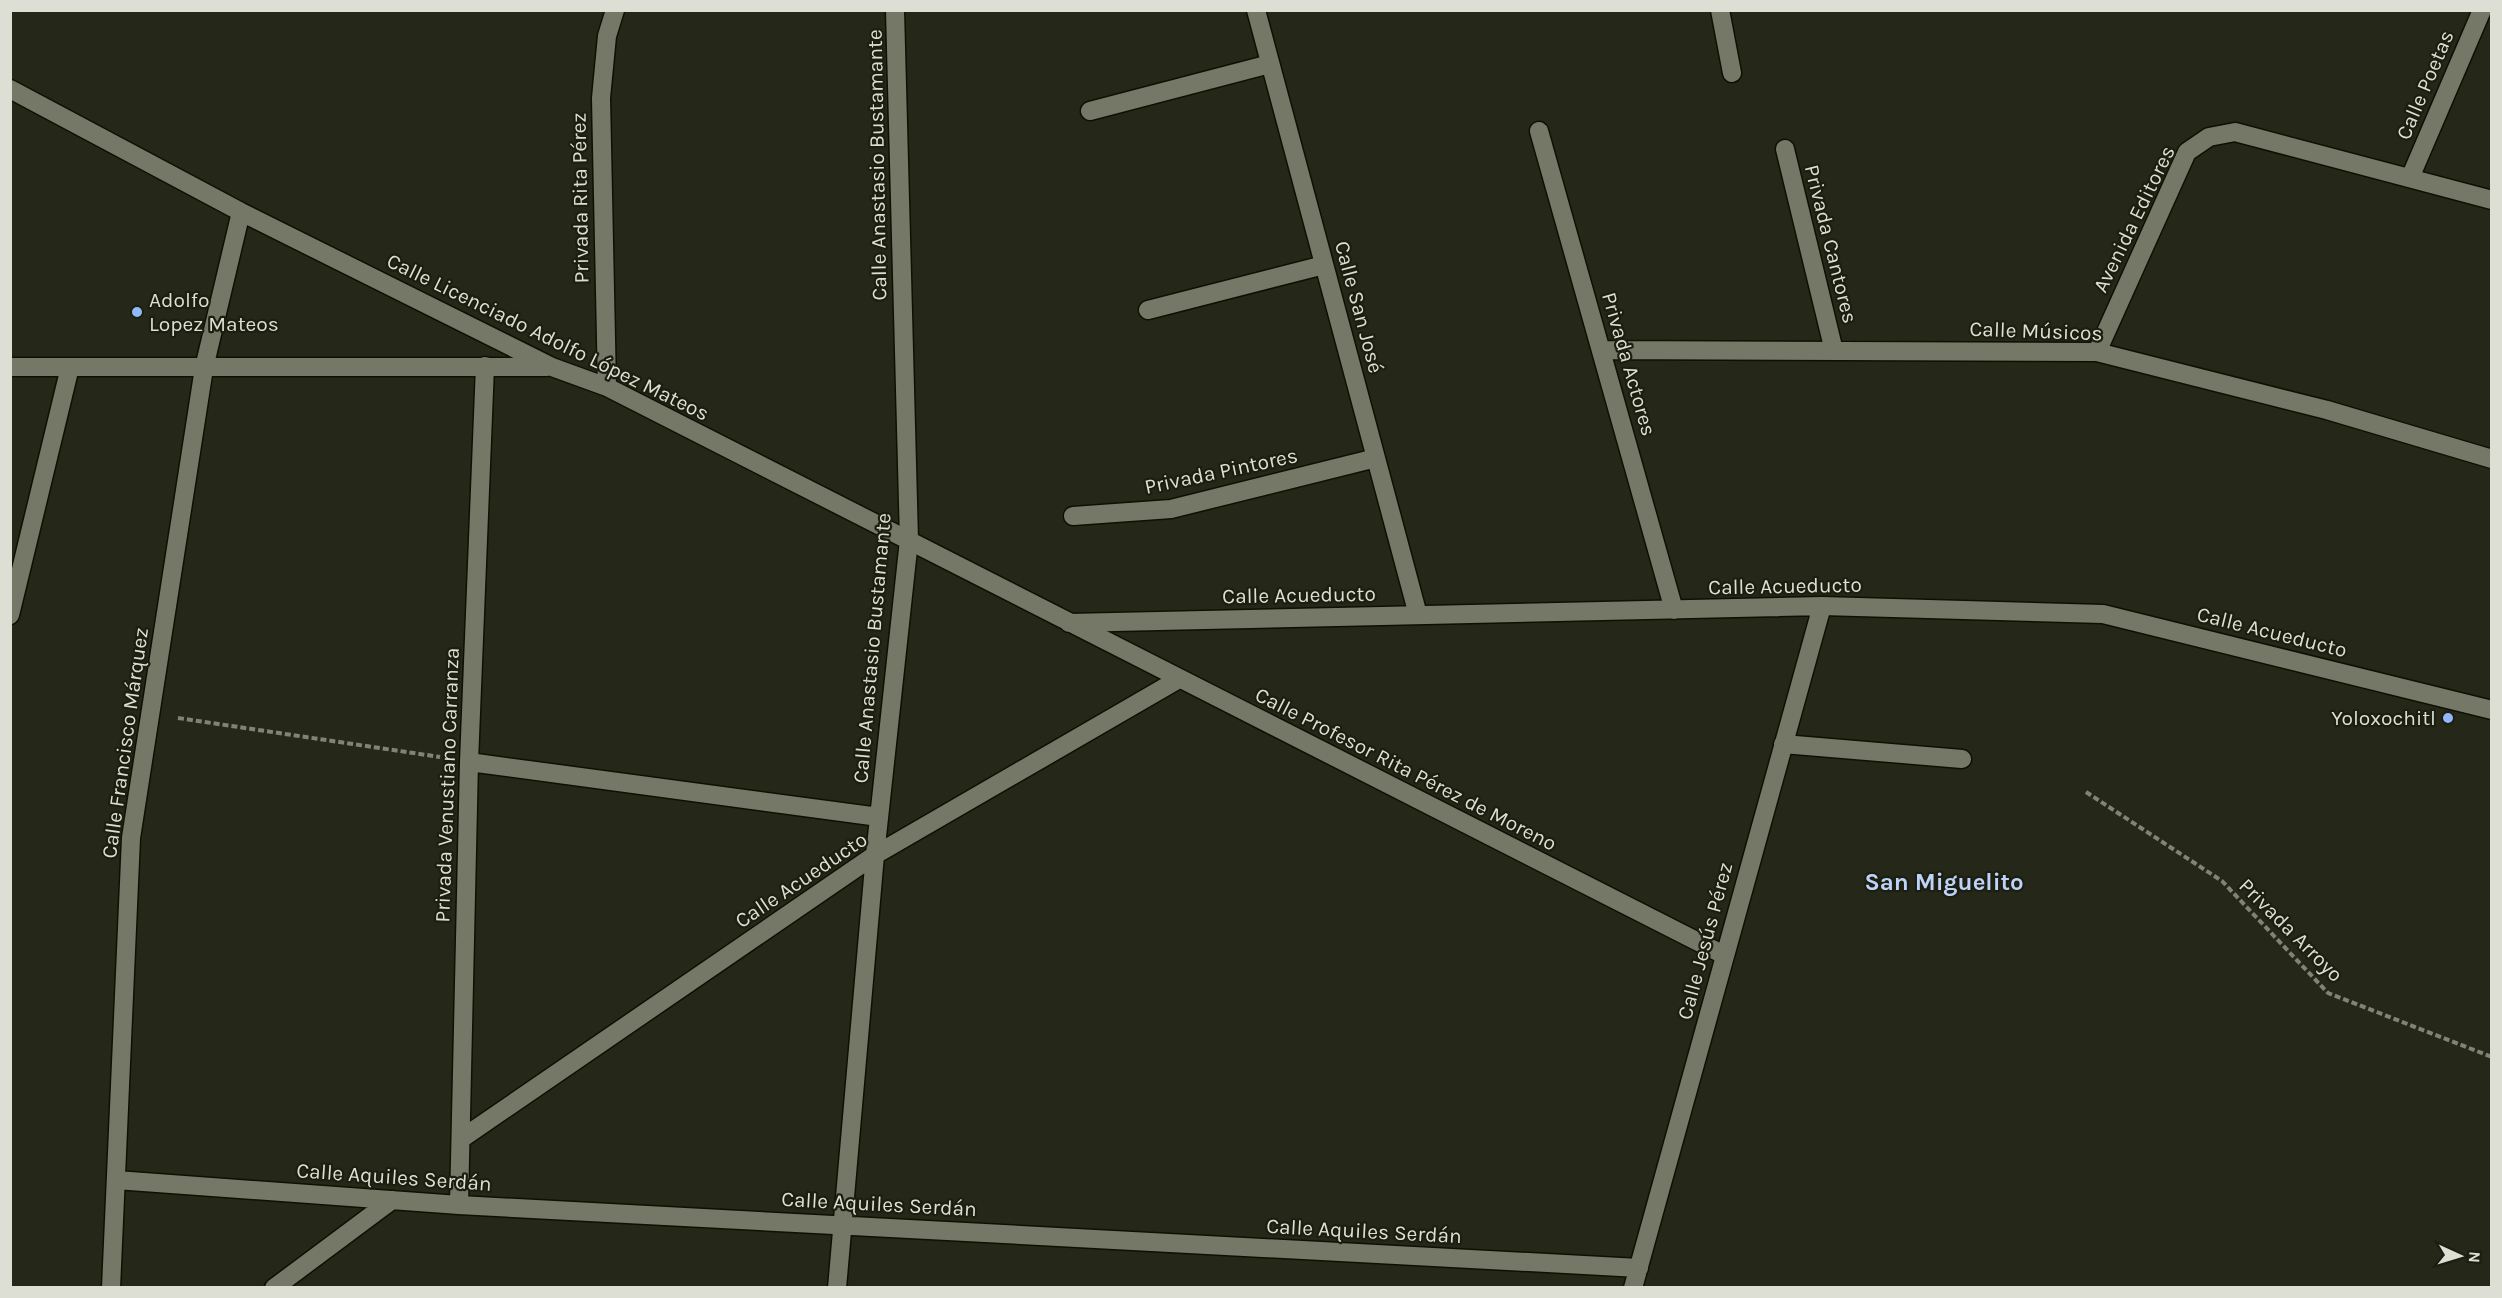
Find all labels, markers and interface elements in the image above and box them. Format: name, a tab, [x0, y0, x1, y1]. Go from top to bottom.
street label: Calle Poetas	[2391, 27, 2459, 143]
street label: Calle Anastasio Bustamante	[863, 29, 891, 301]
street label: Privada Rita Pérez	[567, 112, 593, 284]
street label: Avenida Editores	[2088, 142, 2180, 296]
street label: Privada Cantores	[1800, 162, 1862, 326]
street label: Calle San José	[1330, 238, 1388, 376]
street label: Calle Licenciado Adolfo López Mateos	[383, 248, 713, 426]
place label: Adolfo Lopez Mateos	[149, 288, 279, 336]
street label: Privada Actores	[1597, 289, 1661, 439]
marker: Adolfo Lopez Mateos	[130, 305, 144, 319]
street label: Calle Músicos	[1969, 317, 2103, 345]
street label: Privada Pintores	[1142, 443, 1300, 499]
street label: Calle Anastasio Bustamante	[848, 512, 896, 784]
street label: Calle Acueducto	[1708, 573, 1862, 599]
street label: Calle Acueducto	[1222, 582, 1376, 608]
street label: Calle Acueducto	[2195, 602, 2349, 662]
street label: Calle Francisco Márquez	[97, 626, 153, 860]
street label: Privada Venustiano Carranza	[430, 647, 464, 923]
street label: Calle Profesor Rita Pérez de Moreno	[1251, 682, 1561, 856]
place label: Yoloxochitl	[2331, 706, 2436, 730]
marker: Yoloxochitl	[2441, 711, 2455, 725]
street label: Calle Acueducto	[731, 827, 871, 933]
street label: Calle Jesús Pérez	[1672, 860, 1738, 1022]
district label: San Miguelito	[1864, 868, 2024, 896]
street label: Privada Arroyo	[2234, 873, 2348, 987]
street label: Calle Aquiles Serdán	[296, 1158, 492, 1196]
street label: Calle Aquiles Serdán	[781, 1187, 977, 1221]
street label: Calle Aquiles Serdán	[1266, 1214, 1462, 1248]
north arrow	[2430, 1226, 2490, 1286]
text: N	[2465, 1251, 2484, 1263]

